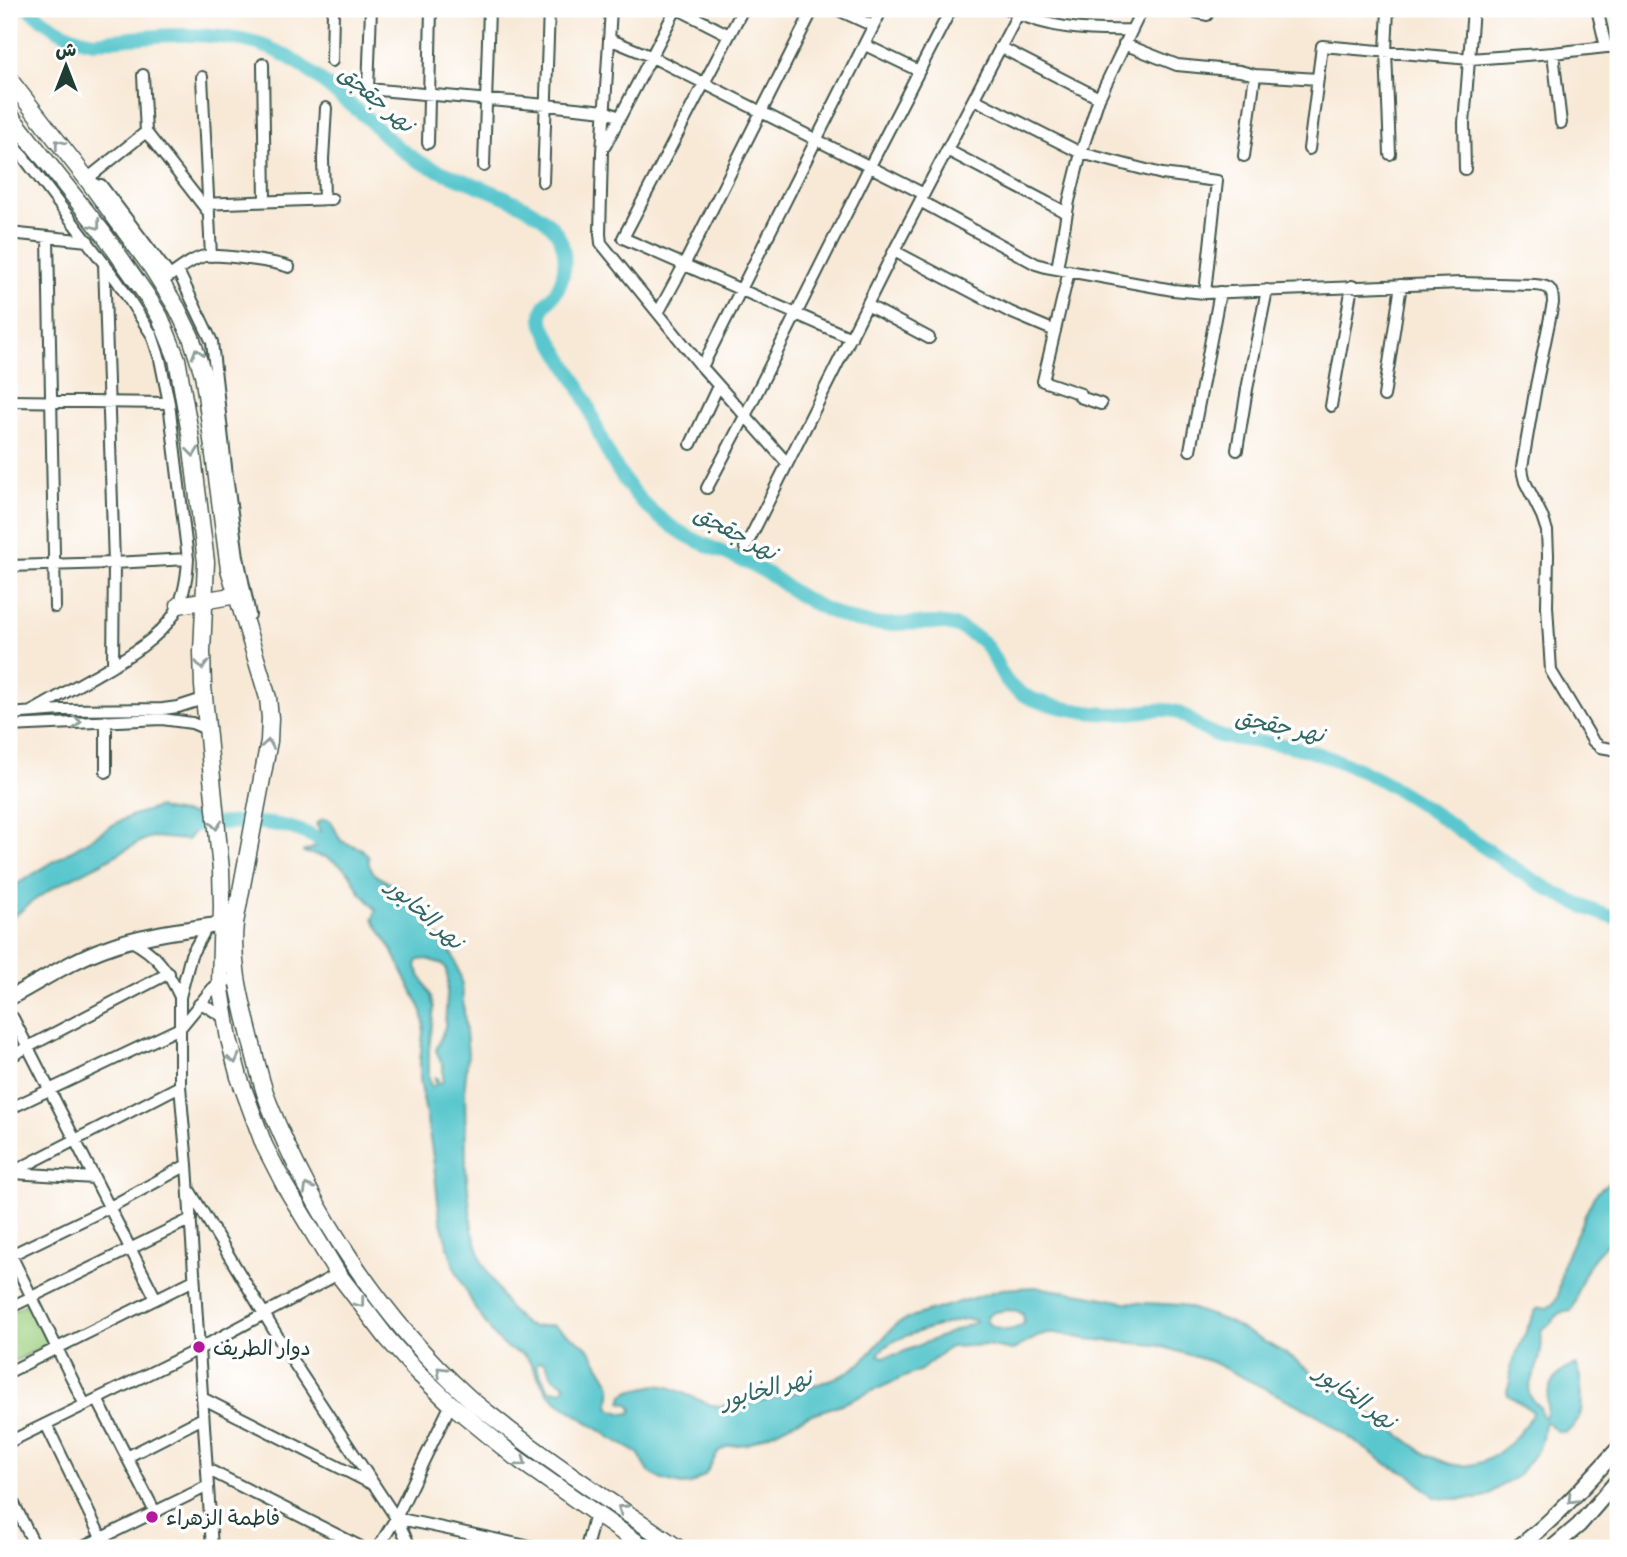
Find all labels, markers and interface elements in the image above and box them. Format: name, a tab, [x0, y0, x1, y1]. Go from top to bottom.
north arrow	[32, 32, 102, 102]
text: ش	[56, 37, 77, 61]
water label: نهر جقجق	[333, 58, 423, 140]
one-way arrow	[55, 139, 68, 151]
one-way arrow	[88, 218, 101, 230]
one-way arrow	[190, 348, 205, 360]
one-way arrow	[185, 447, 200, 458]
water label: نهر جقجق	[689, 498, 785, 567]
one-way arrow	[194, 660, 210, 671]
water label: نهر جقجق	[1233, 701, 1330, 749]
one-way arrow	[72, 715, 83, 730]
one-way arrow	[261, 738, 276, 750]
one-way arrow	[209, 819, 224, 831]
water label: نهر الخابور	[379, 869, 472, 957]
one-way arrow	[226, 1053, 240, 1065]
one-way arrow	[303, 1183, 316, 1195]
one-way arrow	[351, 1296, 364, 1308]
place label: دوار الطريف	[213, 1334, 311, 1361]
marker: دوار الطريف	[191, 1339, 207, 1355]
water label: نهر الخابور	[1307, 1355, 1404, 1437]
water label: نهر الخابور	[714, 1361, 817, 1416]
one-way arrow	[436, 1367, 449, 1380]
one-way arrow	[514, 1454, 527, 1466]
one-way arrow	[1567, 1491, 1580, 1504]
place label: فاطمة الزهراء	[166, 1504, 280, 1531]
one-way arrow	[617, 1505, 630, 1517]
marker: فاطمة الزهراء	[144, 1509, 160, 1525]

